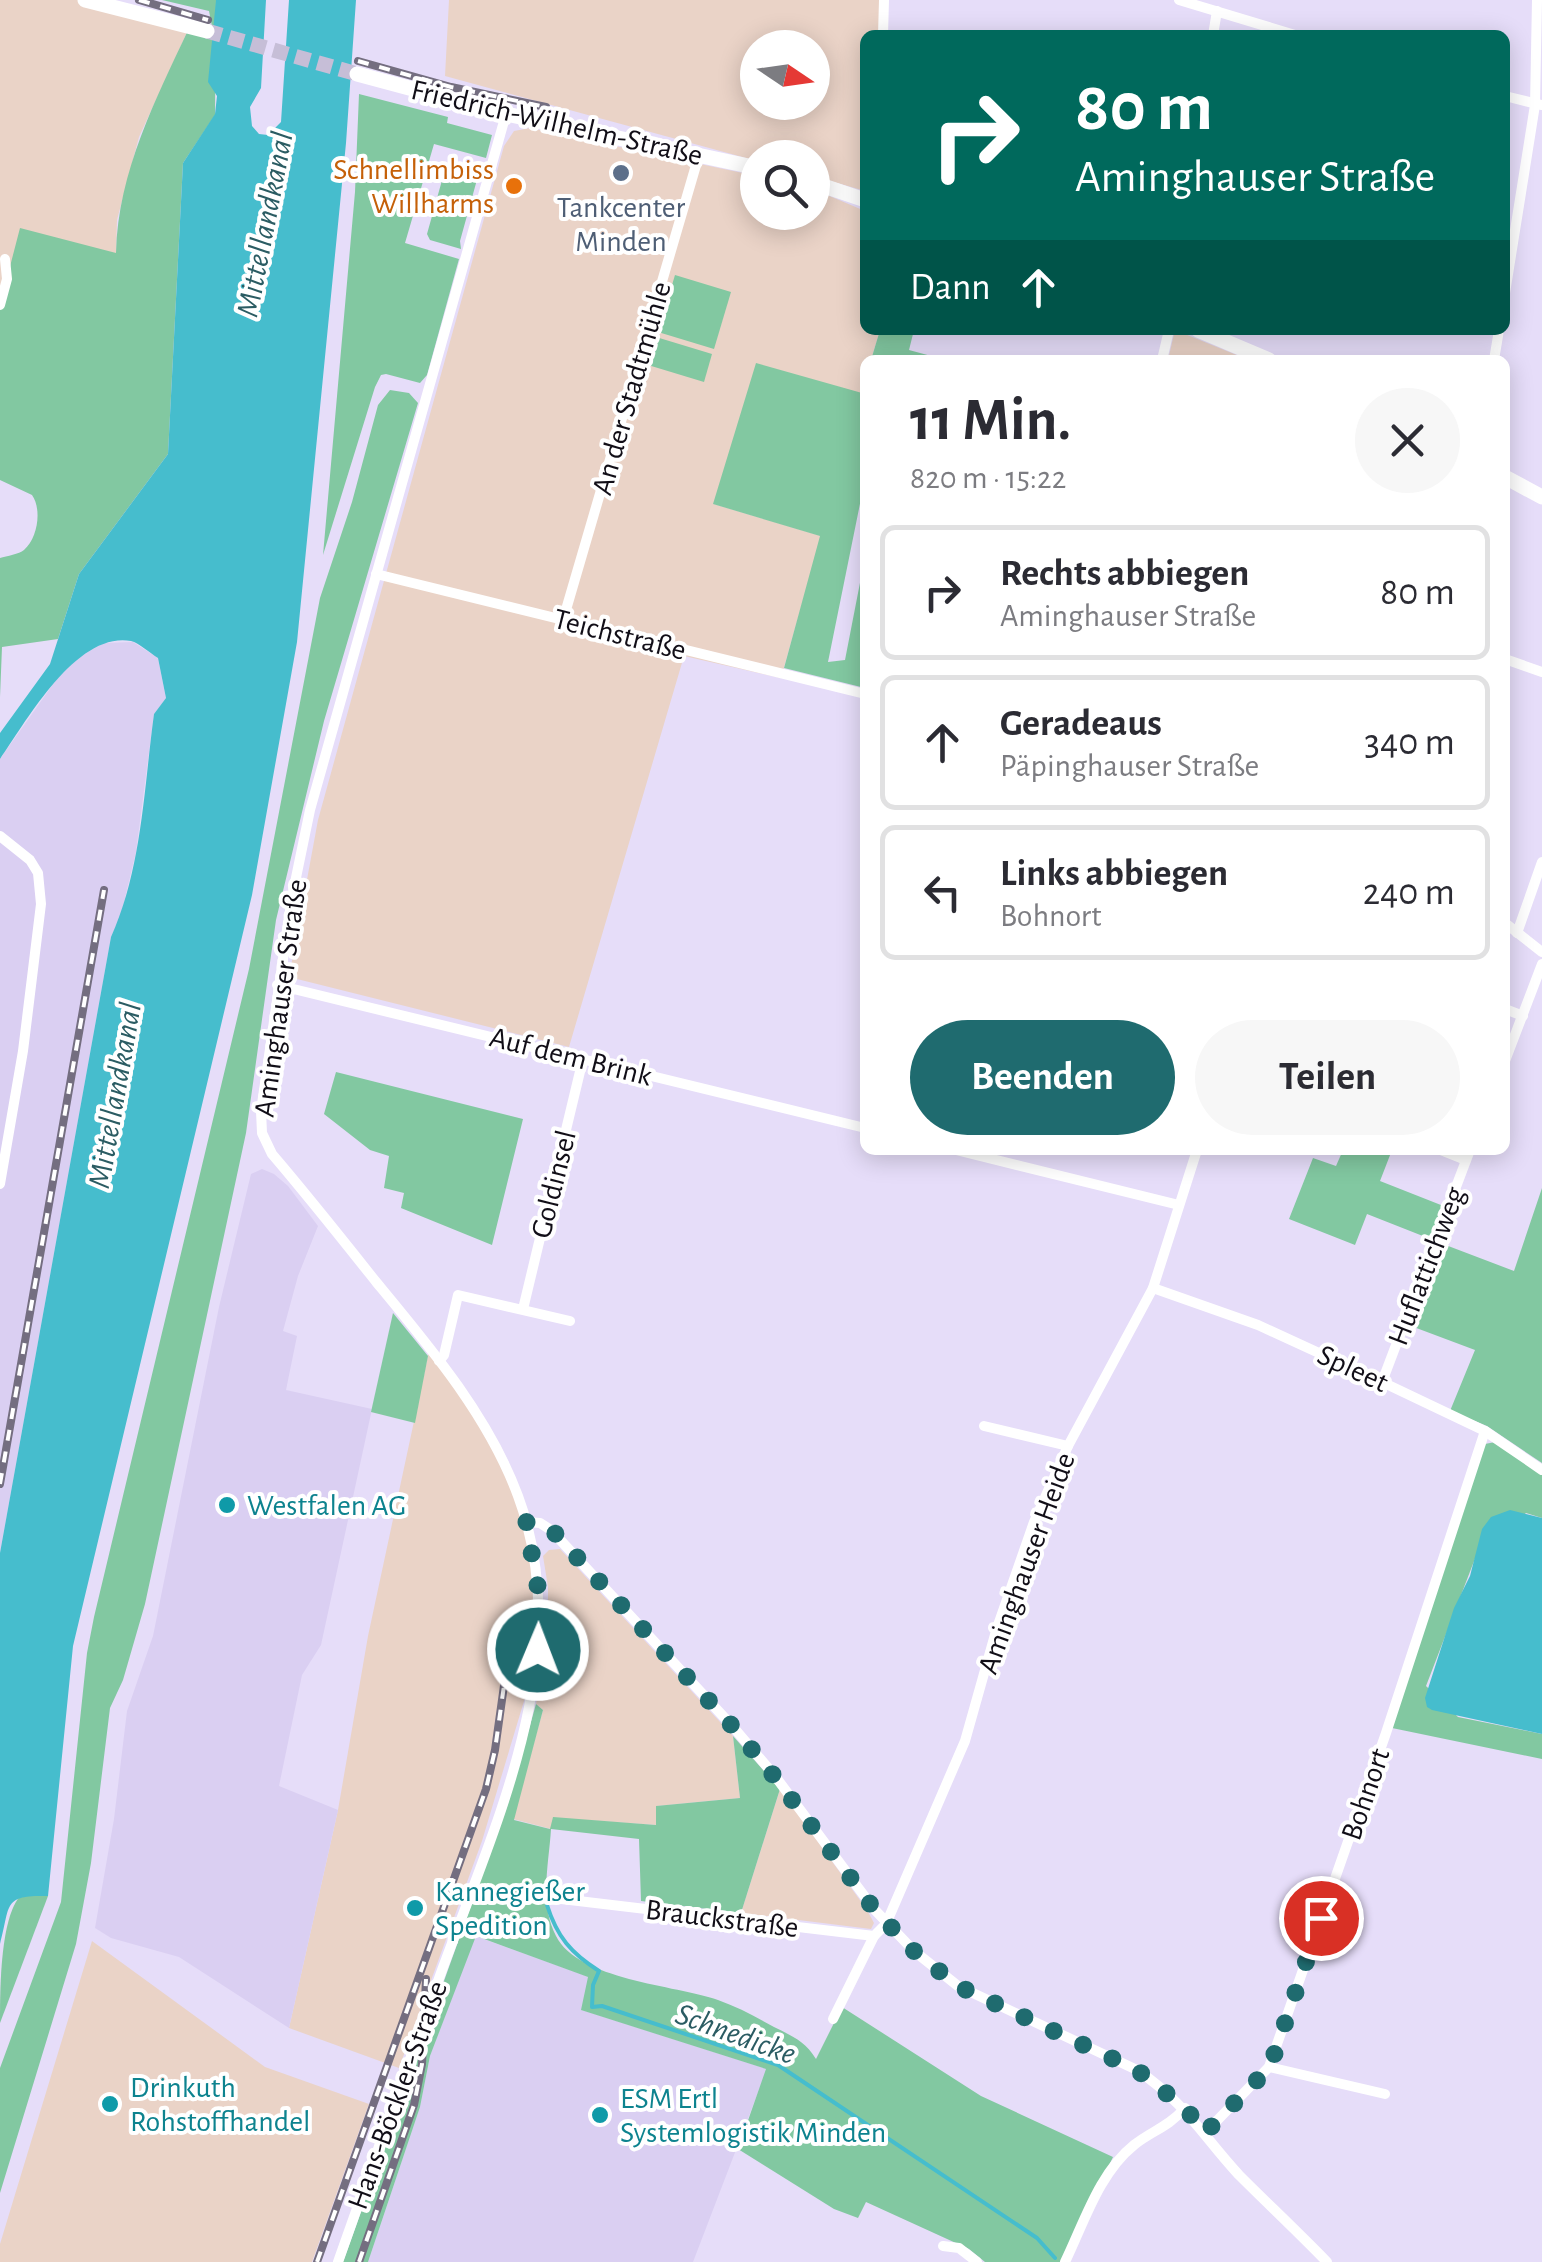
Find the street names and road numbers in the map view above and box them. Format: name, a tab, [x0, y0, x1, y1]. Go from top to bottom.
street label: Friedrich-Wilhelm-Straße	[408, 75, 705, 171]
street label: An der Stadtmühle	[587, 278, 677, 498]
street label: Teichstraße	[550, 604, 689, 666]
street label: Aminghauser Straße	[249, 877, 313, 1119]
street label: Auf dem Brink	[487, 1022, 655, 1092]
street label: Goldinsel	[526, 1127, 582, 1241]
street label: Huflattichweg	[1383, 1183, 1471, 1350]
street label: Spleet	[1313, 1340, 1393, 1398]
street label: Aminghauser Heide	[973, 1449, 1081, 1678]
street label: Bohnort	[1336, 1744, 1396, 1844]
street label: Brauckstraße	[644, 1895, 800, 1943]
street label: Hans-Böckler-Straße	[343, 1977, 453, 2214]

